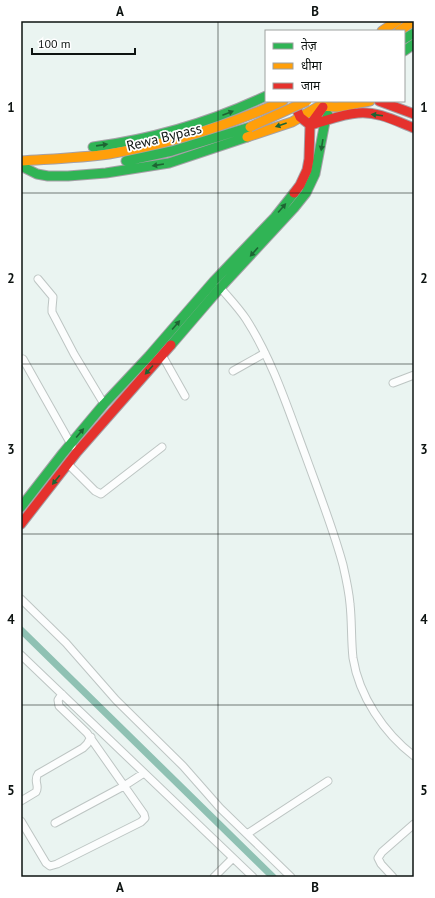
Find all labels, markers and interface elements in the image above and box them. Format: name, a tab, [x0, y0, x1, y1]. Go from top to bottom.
text: A	[116, 3, 124, 20]
text: B	[311, 3, 319, 20]
scale bar	[32, 30, 135, 56]
legend	[265, 30, 405, 102]
text: 100 m	[38, 36, 71, 51]
text: तेज़	[301, 38, 318, 53]
text: धीमा	[301, 58, 323, 73]
text: जाम	[301, 78, 321, 93]
text: 1	[7, 99, 15, 116]
text: 1	[420, 99, 428, 116]
one-way arrow	[222, 109, 234, 115]
one-way arrow	[371, 112, 384, 118]
street label: Rewa Bypass	[125, 119, 203, 155]
one-way arrow	[275, 122, 287, 128]
one-way arrow	[318, 138, 324, 151]
one-way arrow	[96, 142, 109, 148]
one-way arrow	[152, 162, 164, 168]
one-way arrow	[278, 203, 287, 213]
one-way arrow	[249, 246, 258, 257]
text: 2	[7, 270, 15, 287]
text: 2	[420, 270, 428, 287]
one-way arrow	[172, 320, 181, 330]
one-way arrow	[144, 365, 154, 375]
one-way arrow	[76, 427, 85, 438]
text: 3	[7, 441, 15, 458]
text: 3	[420, 441, 428, 458]
one-way arrow	[51, 474, 60, 485]
text: 4	[7, 611, 15, 628]
text: 4	[420, 611, 428, 628]
text: 5	[7, 782, 15, 799]
text: 5	[420, 782, 428, 799]
text: A	[116, 879, 124, 896]
text: B	[311, 879, 319, 896]

